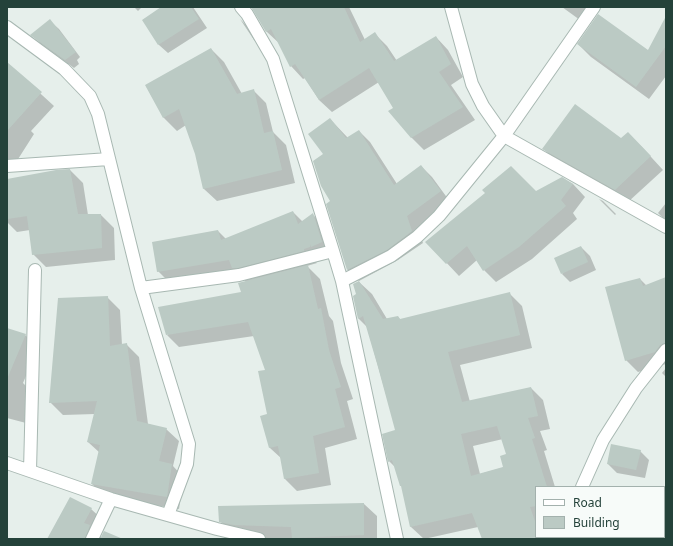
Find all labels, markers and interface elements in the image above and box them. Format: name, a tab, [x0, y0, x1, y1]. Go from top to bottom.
legend	[535, 486, 665, 538]
text: Road	[573, 494, 602, 511]
text: Building	[573, 514, 620, 531]

